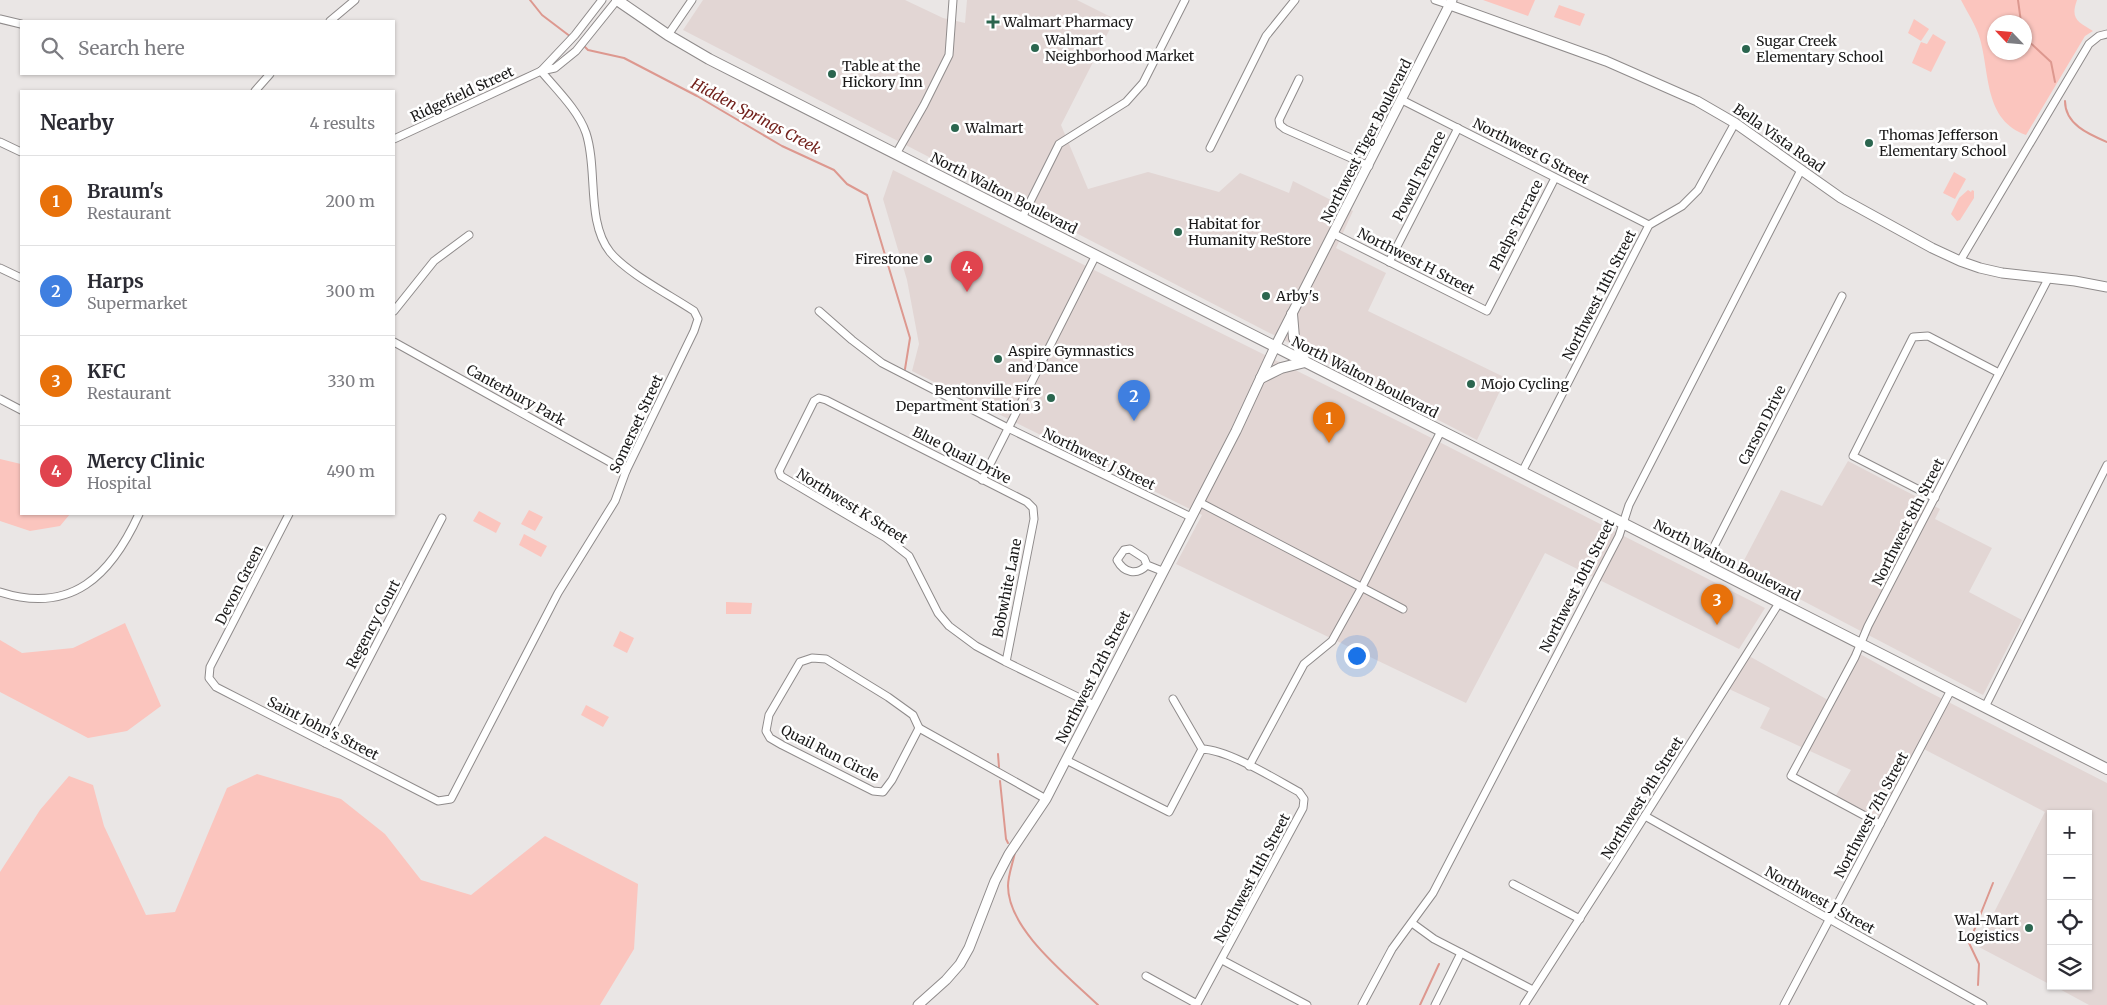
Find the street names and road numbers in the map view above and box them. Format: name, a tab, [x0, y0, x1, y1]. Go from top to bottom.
street label: Northwest Tiger Boulevard	[1317, 55, 1416, 226]
street label: Ridgefield Street	[408, 62, 517, 126]
street label: Bella Vista Road	[1730, 100, 1829, 177]
street label: Northwest G Street	[1470, 114, 1593, 188]
street label: Powell Terrace	[1389, 128, 1449, 224]
street label: North Walton Boulevard	[928, 148, 1081, 238]
street label: Phelps Terrace	[1485, 177, 1547, 273]
street label: Northwest H Street	[1354, 224, 1478, 299]
street label: Northwest 11th Street	[1558, 226, 1640, 363]
street label: North Walton Boulevard	[1289, 332, 1442, 422]
street label: Canterbury Park	[463, 360, 569, 430]
street label: Somerset Street	[605, 371, 667, 476]
street label: Carson Drive	[1734, 382, 1790, 468]
street label: Blue Quail Drive	[910, 422, 1014, 488]
street label: Northwest J Street	[1040, 424, 1159, 494]
street label: Northwest 8th Street	[1868, 455, 1948, 589]
street label: Northwest K Street	[793, 465, 911, 548]
street label: North Walton Boulevard	[1651, 515, 1804, 605]
street label: Northwest 10th Street	[1536, 516, 1619, 656]
street label: Bobwhite Lane	[989, 537, 1025, 639]
street label: Devon Green	[211, 542, 267, 628]
street label: Regency Court	[342, 576, 404, 672]
street label: Northwest 12th Street	[1052, 607, 1135, 746]
street label: Saint John's Street	[264, 692, 382, 764]
street label: Quail Run Circle	[778, 721, 882, 785]
street label: Northwest 9th Street	[1597, 733, 1687, 862]
street label: Northwest 7th Street	[1830, 748, 1912, 881]
street label: Northwest 11th Street	[1210, 810, 1294, 946]
street label: Northwest J Street	[1762, 862, 1879, 938]

